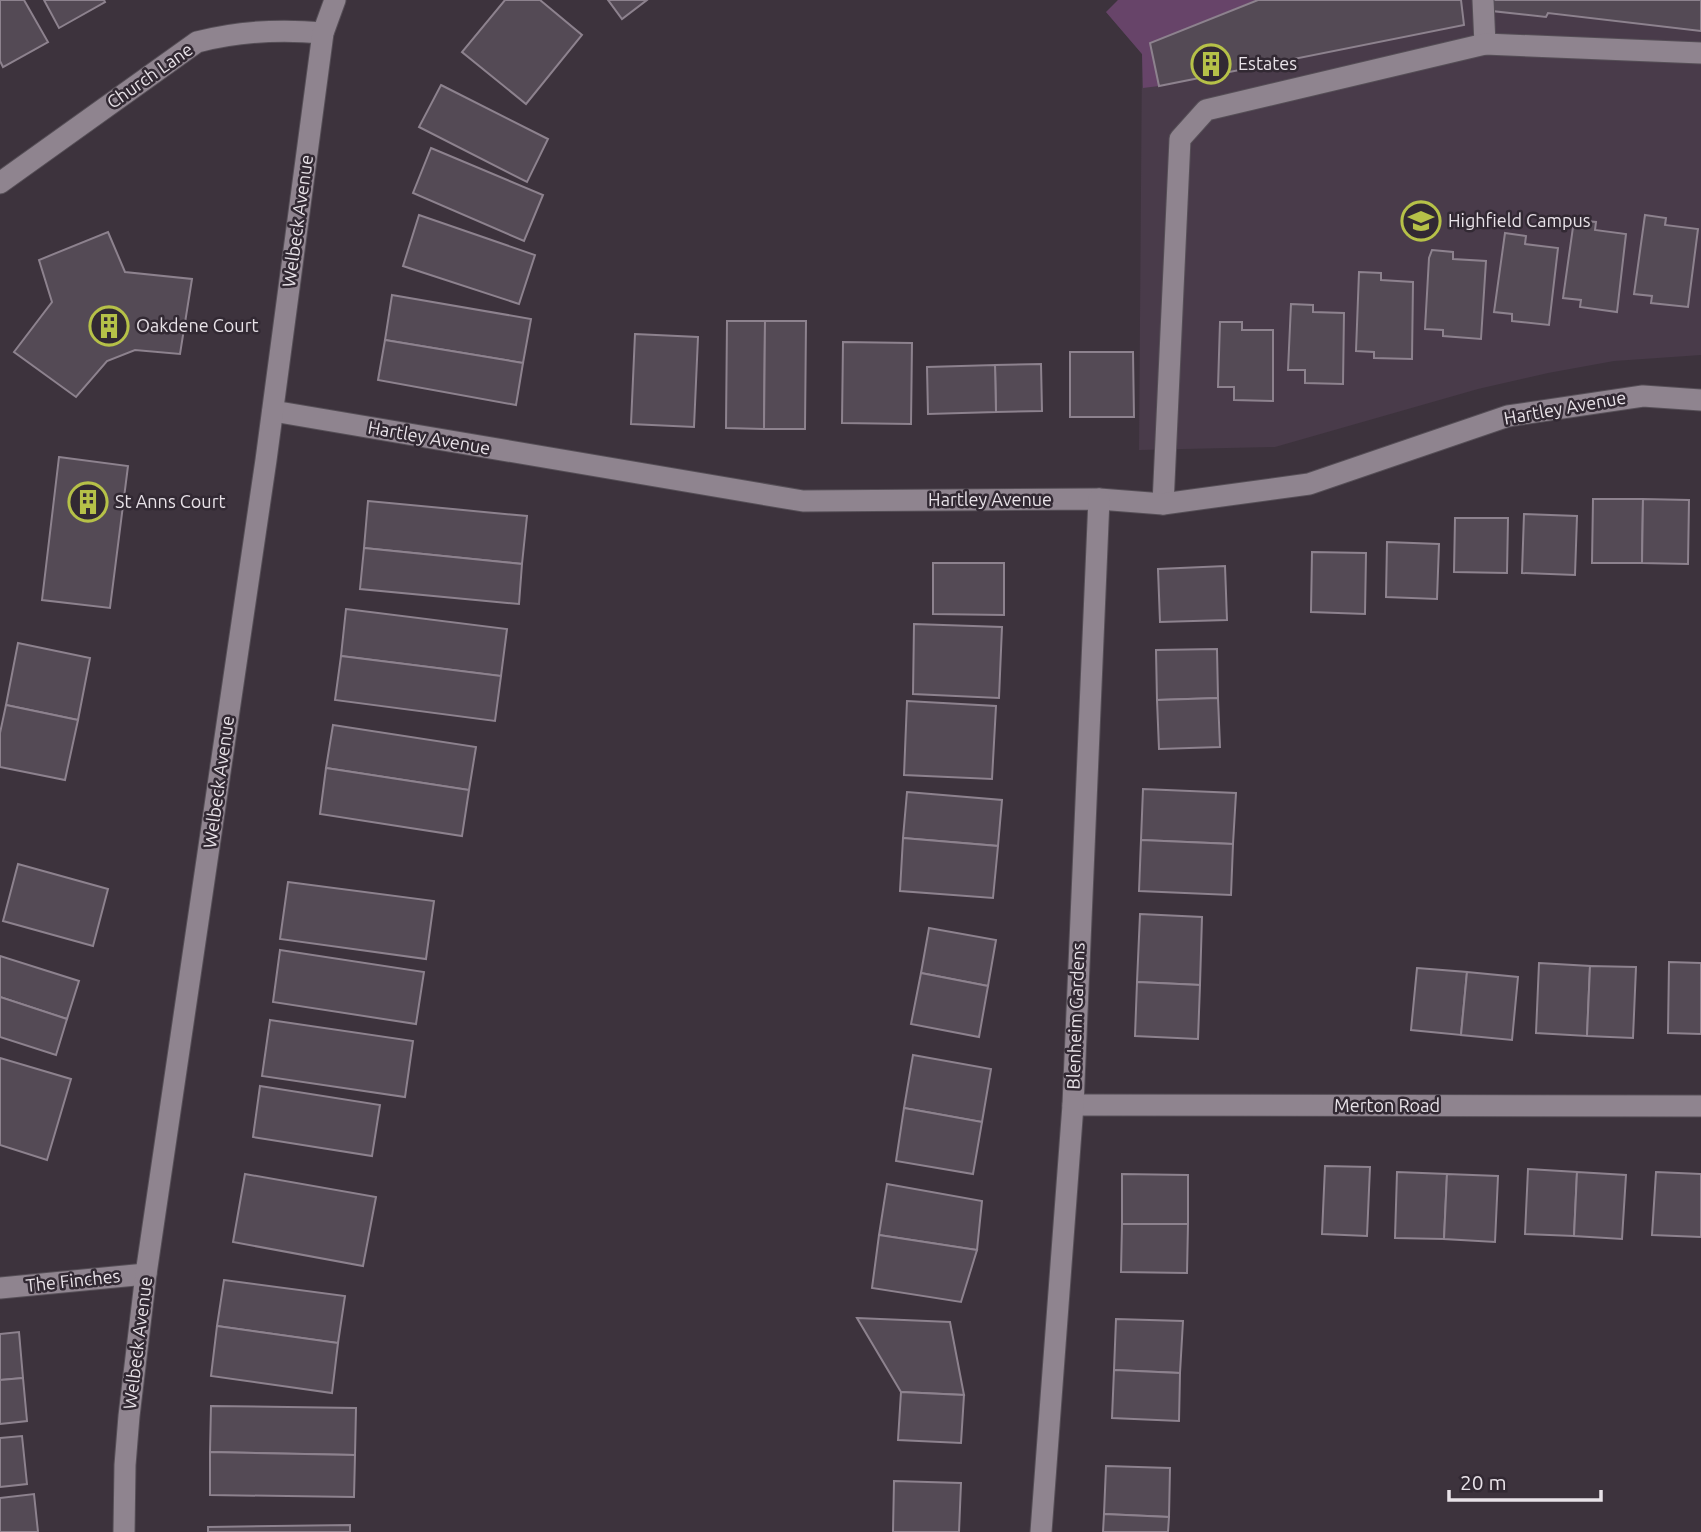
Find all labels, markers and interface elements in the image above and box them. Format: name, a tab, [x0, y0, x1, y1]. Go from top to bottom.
street label: Church Lane	[103, 38, 196, 112]
building icon: Estates	[1190, 43, 1232, 85]
place label: Estates	[1238, 53, 1297, 73]
street label: Welbeck Avenue	[278, 153, 316, 288]
school or university icon: Highfield Campus	[1400, 200, 1442, 242]
place label: Highfield Campus	[1448, 210, 1591, 230]
building icon: Oakdene Court	[88, 305, 130, 347]
place label: Oakdene Court	[136, 315, 259, 335]
street label: Hartley Avenue	[1502, 386, 1628, 428]
street label: Hartley Avenue	[366, 416, 492, 458]
building icon: St Anns Court	[67, 481, 109, 523]
street label: Hartley Avenue	[928, 489, 1052, 509]
place label: St Anns Court	[115, 491, 226, 511]
street label: Welbeck Avenue	[199, 714, 237, 849]
street label: Blenheim Gardens	[1062, 942, 1088, 1090]
street label: Merton Road	[1334, 1095, 1440, 1115]
street label: The Finches	[25, 1265, 121, 1295]
street label: Welbeck Avenue	[119, 1275, 155, 1410]
scale bar	[1449, 1458, 1601, 1502]
text: 20 m	[1460, 1470, 1507, 1494]

